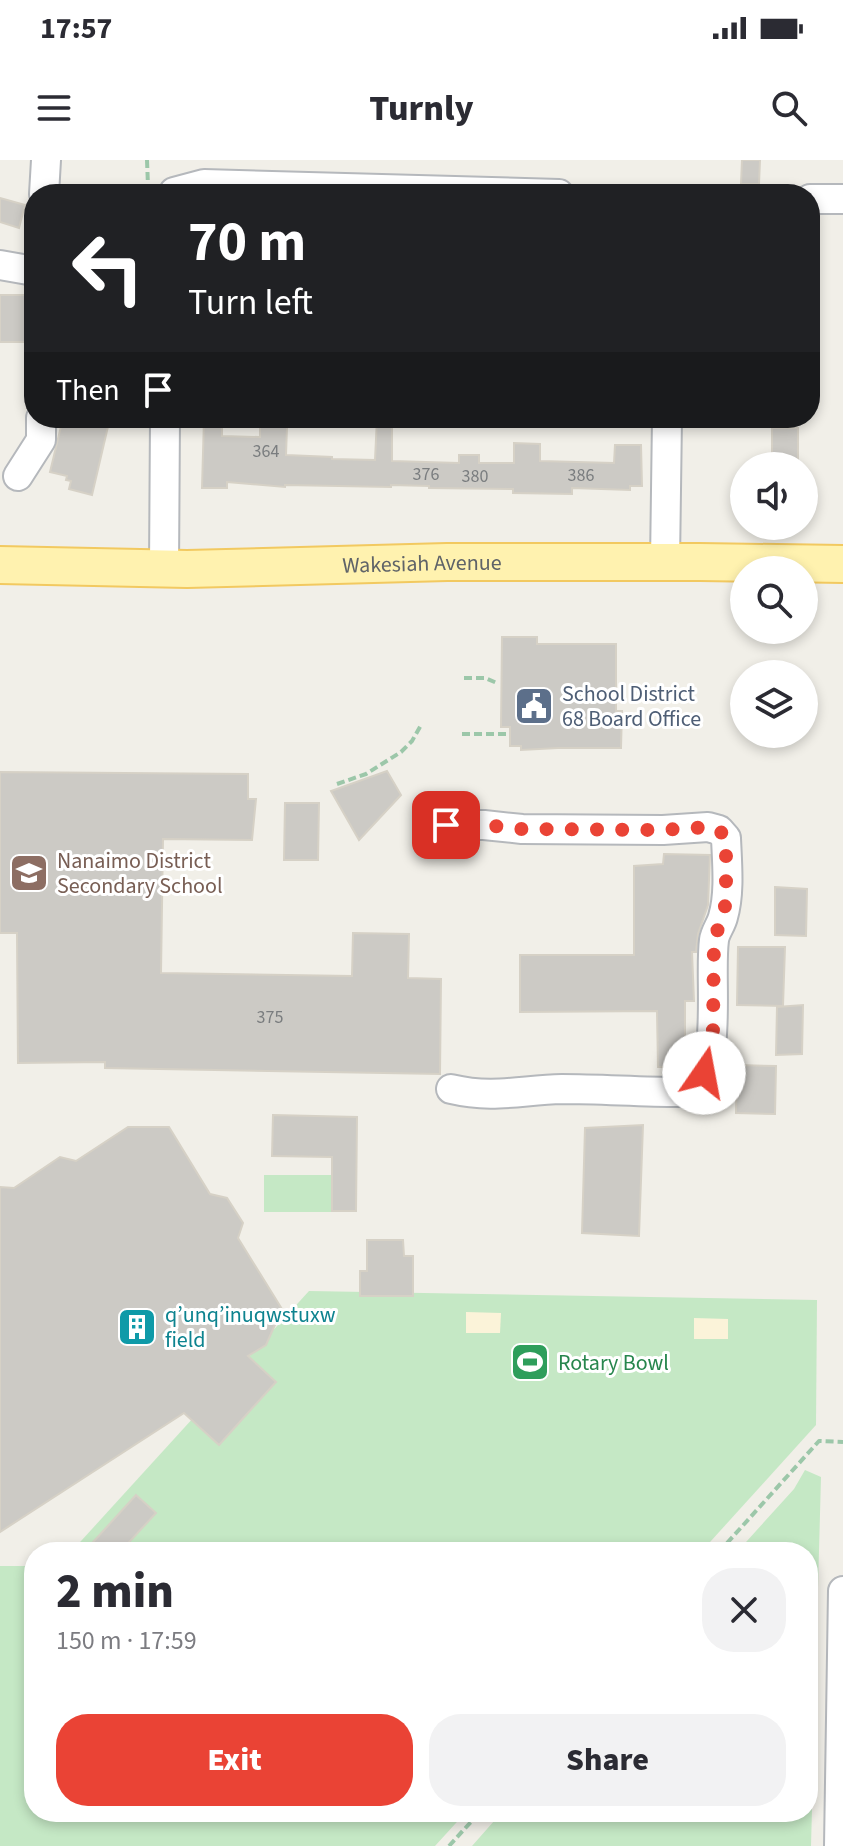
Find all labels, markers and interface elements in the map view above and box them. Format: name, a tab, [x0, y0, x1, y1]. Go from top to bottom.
text: 17:57	[40, 7, 112, 50]
text: Turnly	[369, 83, 474, 134]
icon: menu	[32, 86, 76, 130]
icon: search	[767, 86, 811, 130]
text: 70 m	[188, 203, 306, 282]
icon: left	[56, 216, 160, 320]
text: Turn left	[188, 277, 313, 328]
icon: arrive	[136, 368, 180, 412]
text: Then	[56, 369, 120, 412]
house number: 364	[253, 439, 279, 464]
map controls	[730, 452, 818, 748]
button: sound	[730, 452, 818, 540]
house number: 376	[413, 462, 439, 487]
house number: 386	[568, 463, 594, 488]
house number: 380	[462, 464, 488, 489]
street label: Wakesiah Avenue	[342, 547, 502, 582]
button: search	[730, 556, 818, 644]
button: layers	[730, 660, 818, 748]
place label: School District 68 Board Office	[562, 678, 701, 735]
public building icon: School District 68 Board Office	[513, 685, 555, 727]
pin	[412, 791, 480, 859]
icon: arrive	[424, 803, 468, 847]
place label: Nanaimo District Secondary School	[57, 845, 223, 902]
school or university icon: Nanaimo District Secondary School	[8, 852, 50, 894]
house number: 375	[257, 1005, 283, 1030]
position arrow	[662, 1031, 746, 1115]
place label: q’unq’inuqwstuxw field	[165, 1299, 336, 1356]
building icon: q’unq’inuqwstuxw field	[116, 1306, 158, 1348]
sports icon: Rotary Bowl	[509, 1341, 551, 1383]
place label: Rotary Bowl	[558, 1347, 669, 1379]
text: 2 min	[56, 1558, 174, 1626]
button: close	[702, 1568, 786, 1652]
text: 150 m · 17:59	[56, 1622, 197, 1659]
button: Exit	[56, 1714, 413, 1806]
button: Share	[429, 1714, 786, 1806]

